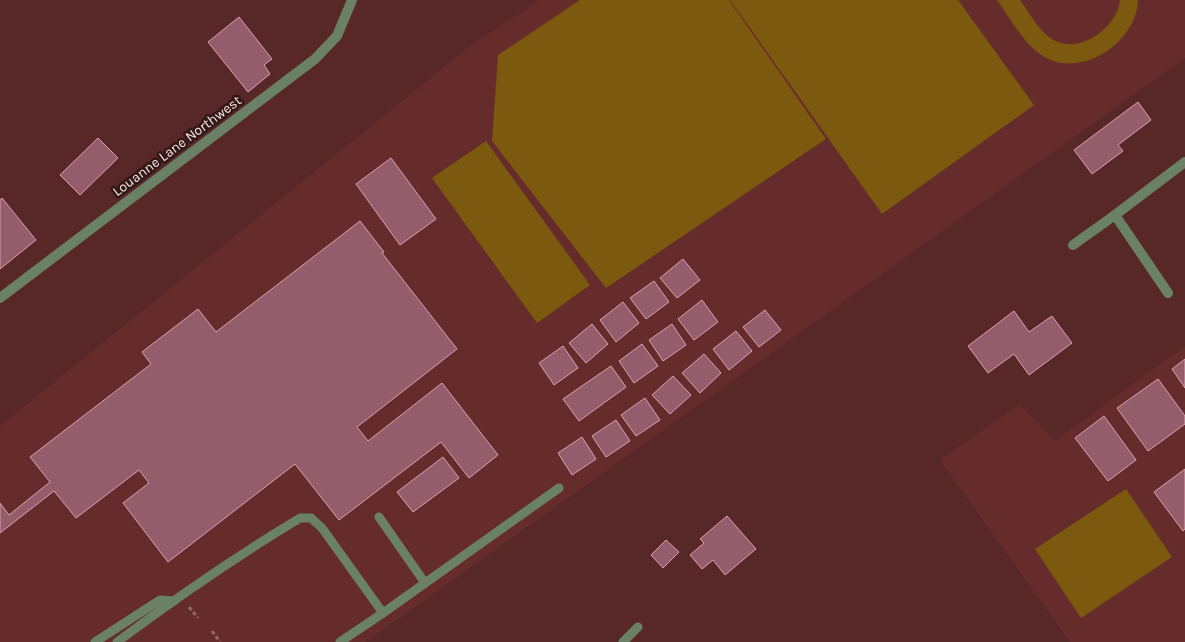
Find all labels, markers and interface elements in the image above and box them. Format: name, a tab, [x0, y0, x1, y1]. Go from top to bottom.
street label: Louanne Lane Northwest	[109, 92, 245, 200]

